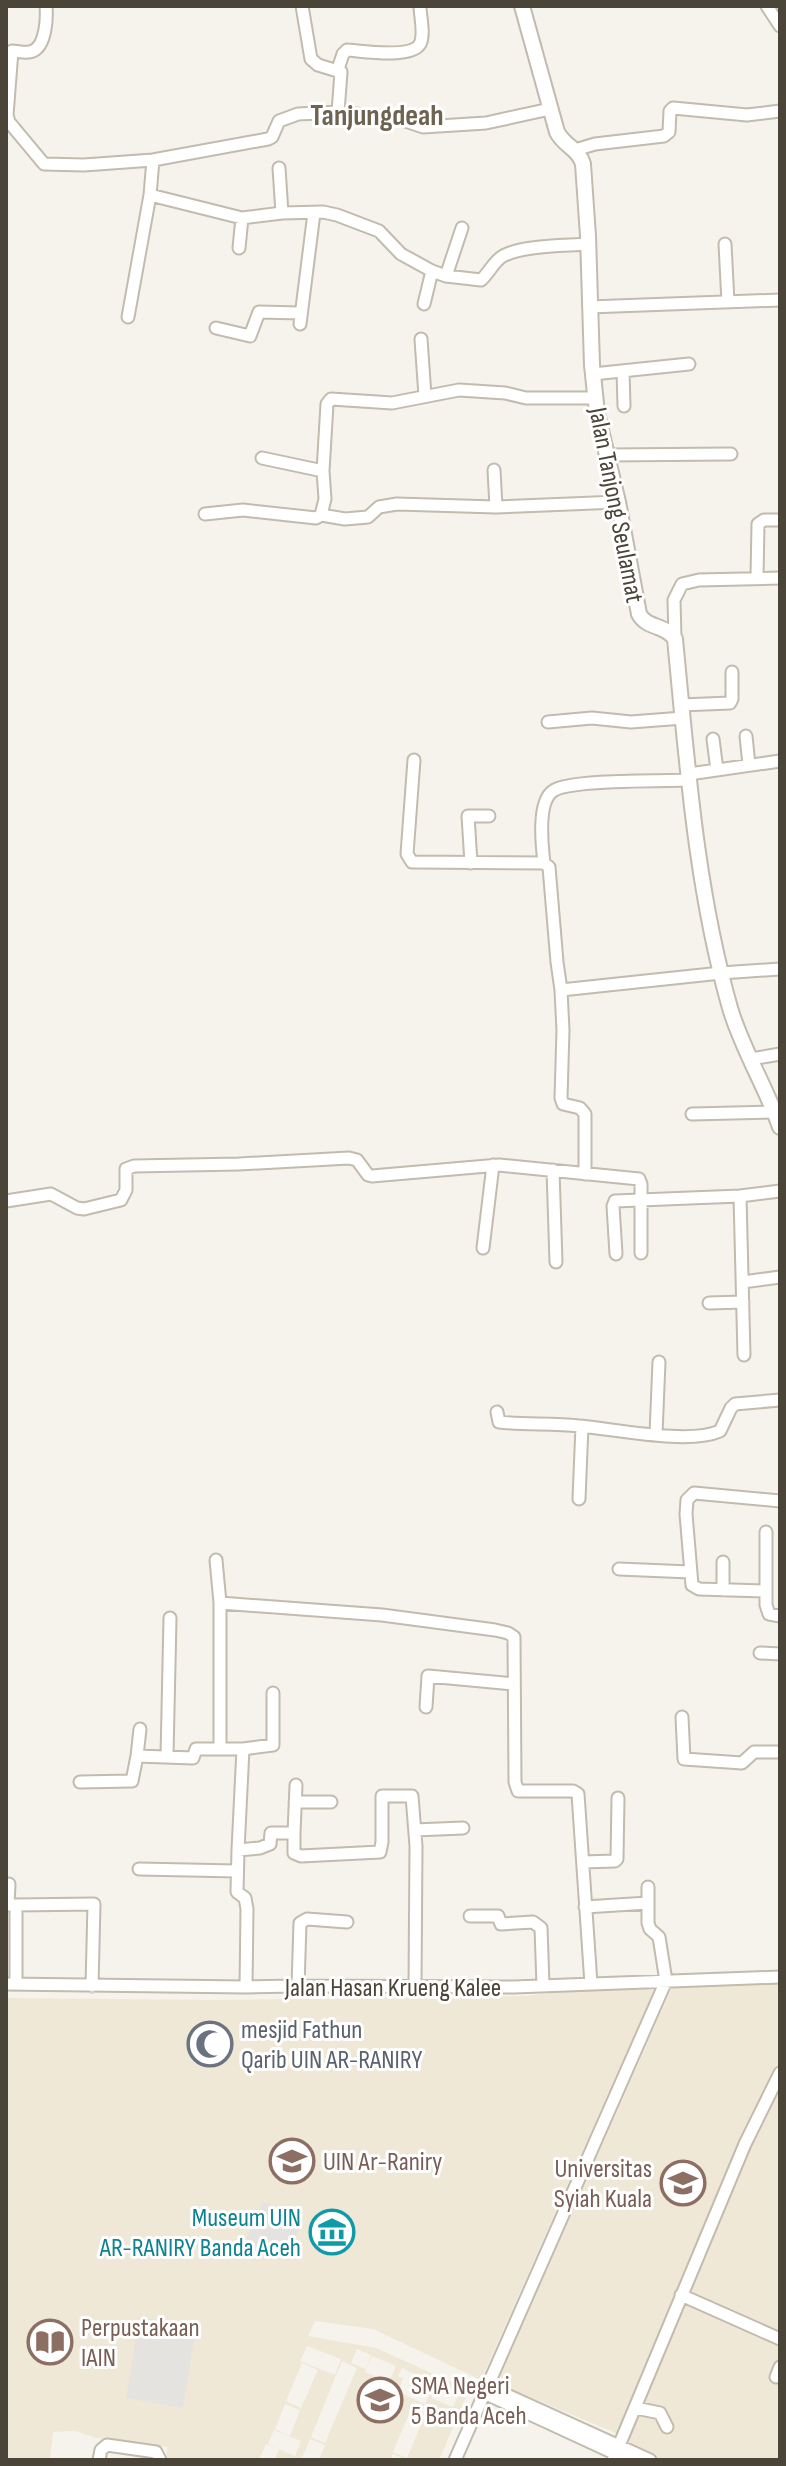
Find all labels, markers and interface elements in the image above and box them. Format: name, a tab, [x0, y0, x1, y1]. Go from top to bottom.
district label: Tanjungdeah	[310, 98, 444, 134]
street label: Jalan Tanjong Seulamat	[581, 404, 650, 606]
street label: Jalan Hasan Krueng Kalee	[284, 1973, 501, 2004]
place label: mesjid Fathun Qarib UIN AR-RANIRY	[241, 2015, 422, 2076]
mosque icon: mesjid Fathun Qarib UIN AR-RANIRY	[186, 2020, 234, 2068]
school or university icon: UIN Ar-Raniry	[268, 2137, 316, 2185]
place label: UIN Ar-Raniry	[323, 2147, 442, 2178]
place label: Universitas Syiah Kuala	[554, 2154, 652, 2215]
school or university icon: Universitas Syiah Kuala	[659, 2159, 707, 2207]
place label: Museum UIN AR-RANIRY Banda Aceh	[99, 2203, 301, 2264]
museum icon: Museum UIN AR-RANIRY Banda Aceh	[308, 2208, 356, 2256]
place label: Perpustakaan IAIN	[81, 2313, 200, 2374]
library icon: Perpustakaan IAIN	[26, 2318, 74, 2366]
place label: SMA Negeri 5 Banda Aceh	[411, 2371, 527, 2432]
school or university icon: SMA Negeri 5 Banda Aceh	[356, 2376, 404, 2424]

